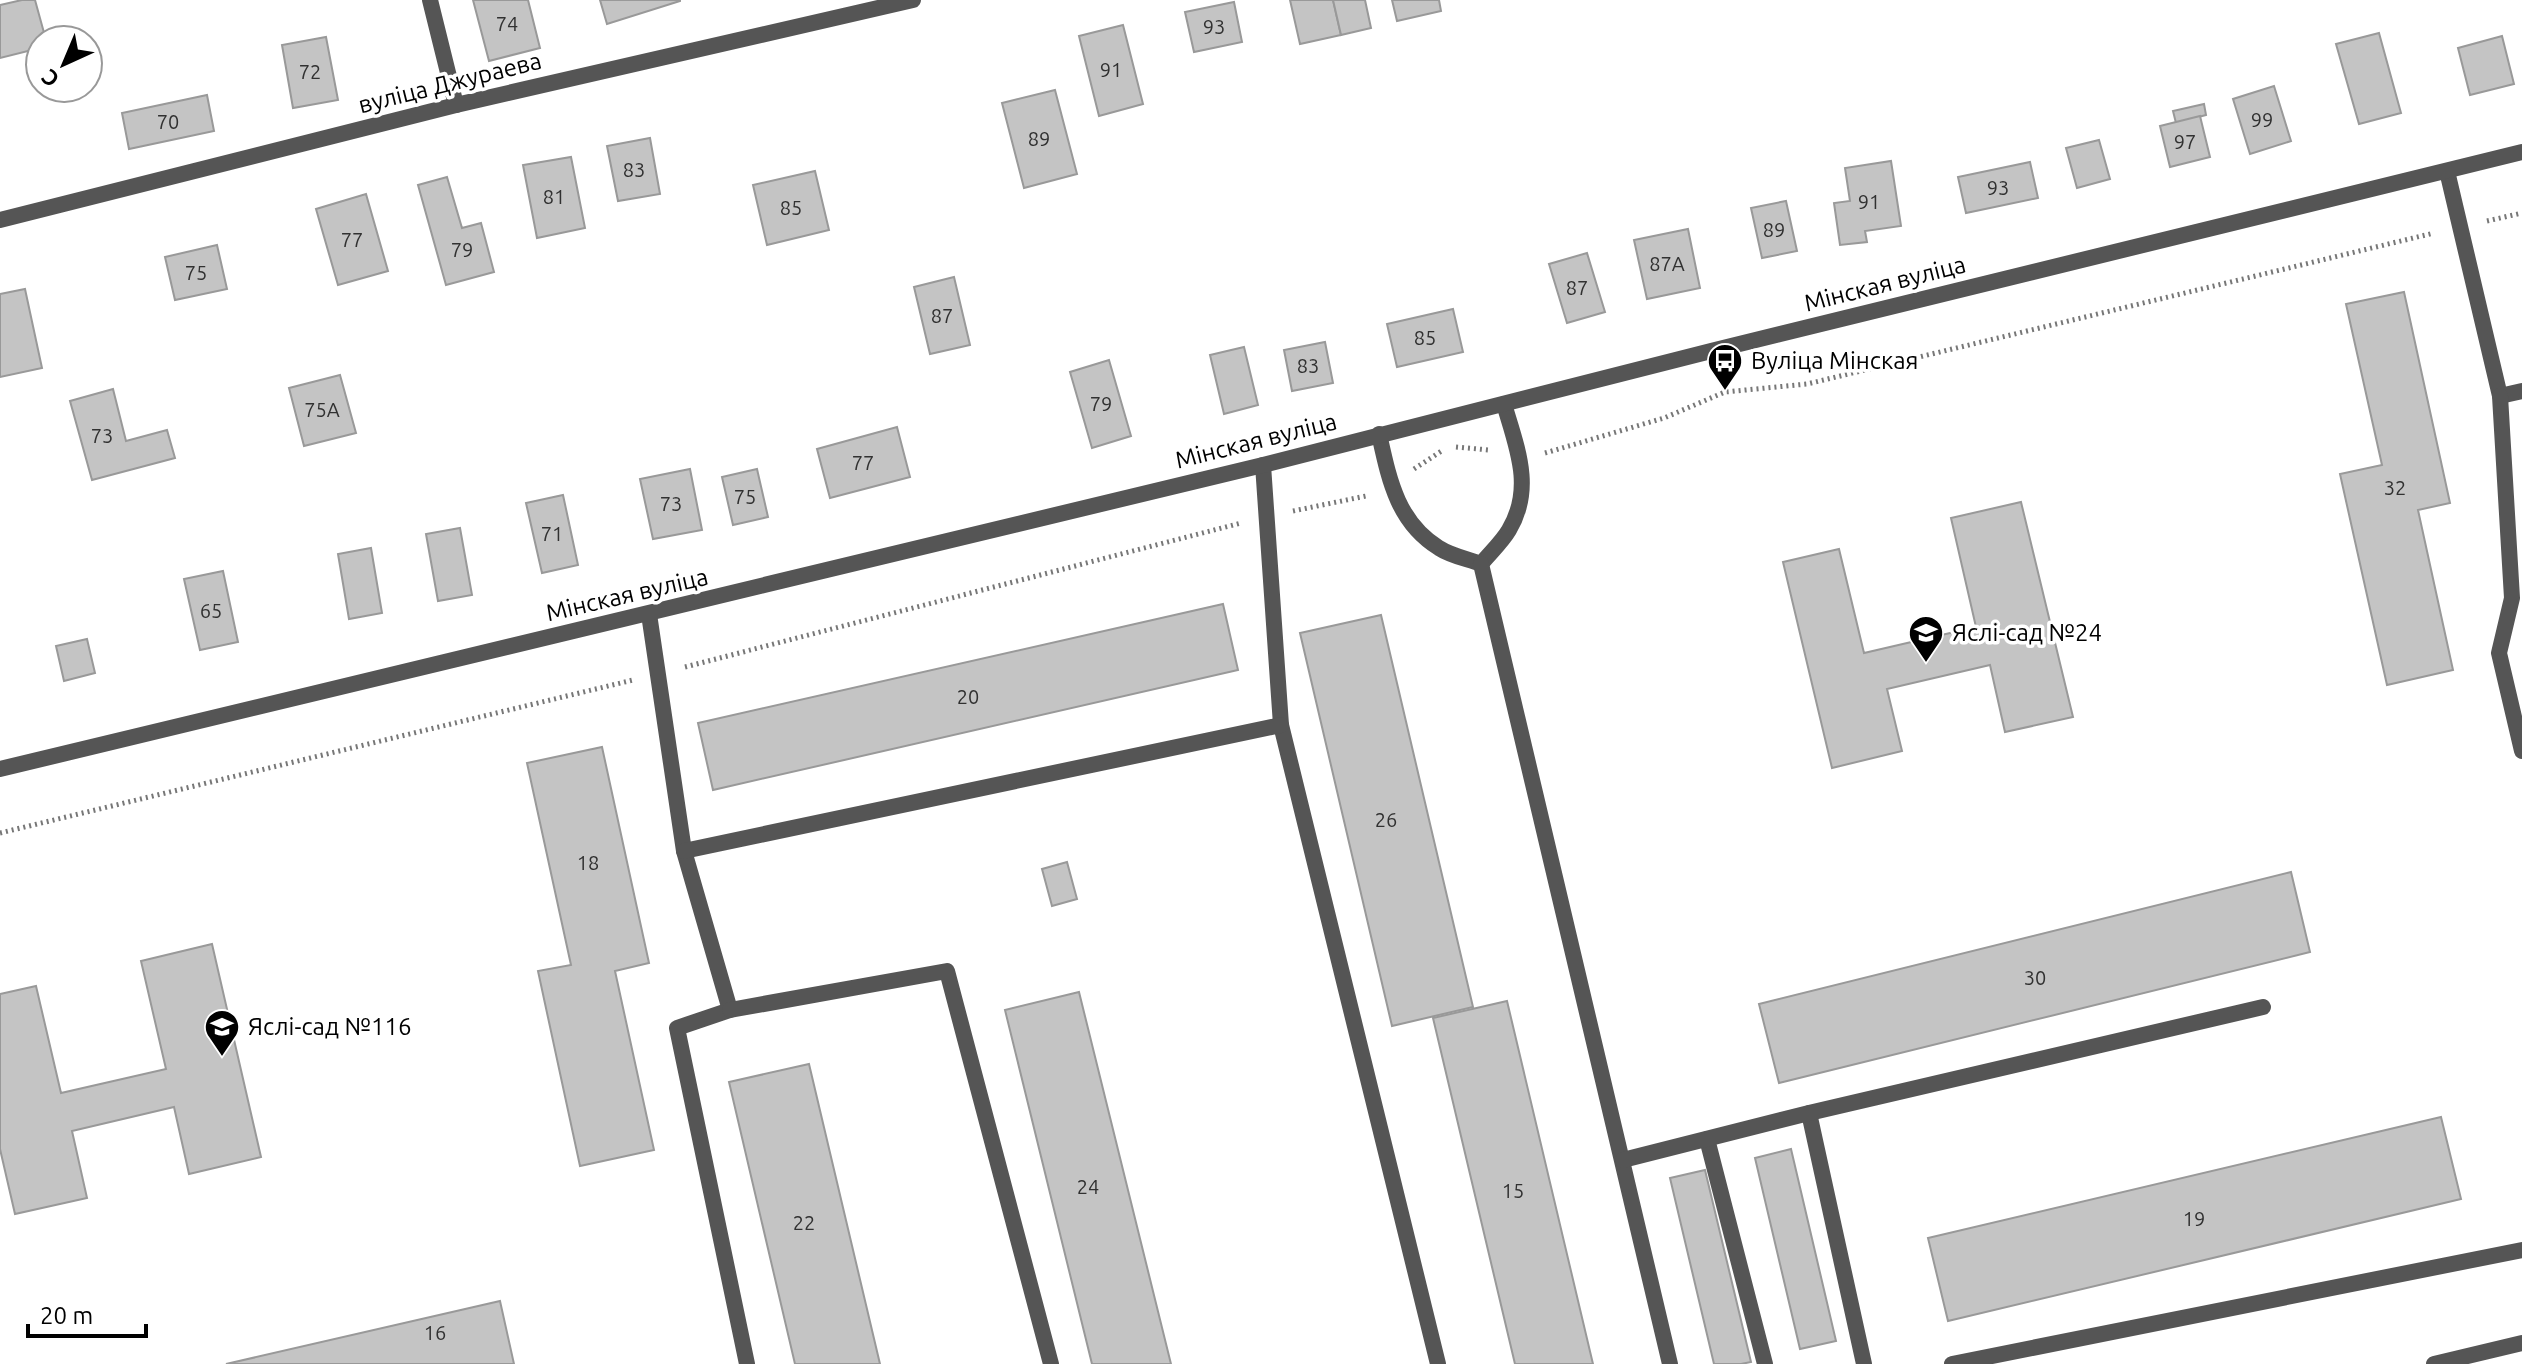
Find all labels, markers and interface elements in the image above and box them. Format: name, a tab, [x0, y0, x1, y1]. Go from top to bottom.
house number: 74	[496, 12, 518, 35]
house number: 93	[1203, 15, 1225, 38]
north arrow	[24, 24, 104, 104]
street label: вуліца Джураева	[355, 47, 544, 118]
house number: 91	[1100, 58, 1122, 81]
house number: 72	[299, 60, 321, 83]
text: С	[36, 65, 64, 93]
house number: 99	[2251, 108, 2273, 131]
house number: 70	[157, 110, 179, 133]
house number: 89	[1028, 127, 1050, 150]
house number: 97	[2174, 130, 2196, 153]
house number: 83	[623, 158, 645, 181]
house number: 93	[1987, 176, 2009, 199]
house number: 81	[543, 185, 565, 208]
house number: 91	[1858, 190, 1880, 213]
house number: 85	[780, 196, 802, 219]
house number: 89	[1763, 218, 1785, 241]
house number: 77	[341, 228, 363, 251]
house number: 79	[451, 238, 473, 261]
street label: Мінская вуліца	[1801, 250, 1968, 317]
house number: 87А	[1649, 252, 1685, 275]
house number: 75	[185, 261, 207, 284]
house number: 87	[1566, 276, 1588, 299]
house number: 87	[931, 304, 953, 327]
house number: 85	[1414, 326, 1436, 349]
bus stop icon: Вуліца Мінская	[1706, 342, 1744, 392]
place label: Вуліца Мінская	[1751, 347, 1919, 374]
house number: 83	[1297, 354, 1319, 377]
house number: 79	[1090, 392, 1112, 415]
house number: 75А	[304, 398, 340, 421]
street label: Мінская вуліца	[1172, 407, 1339, 474]
house number: 73	[91, 424, 113, 447]
house number: 77	[852, 451, 874, 474]
house number: 32	[2384, 476, 2406, 499]
house number: 75	[734, 485, 756, 508]
house number: 73	[660, 492, 682, 515]
house number: 71	[541, 522, 563, 545]
street label: Мінская вуліца	[543, 563, 711, 626]
house number: 65	[200, 599, 222, 622]
school or university icon: Яслі-сад №24	[1907, 614, 1945, 664]
place label: Яслі-сад №24	[1952, 619, 2102, 646]
house number: 20	[957, 685, 979, 708]
house number: 26	[1375, 808, 1397, 831]
house number: 18	[577, 851, 599, 874]
house number: 30	[2024, 966, 2046, 989]
school or university icon: Яслі-сад №116	[203, 1008, 241, 1058]
place label: Яслі-сад №116	[248, 1013, 412, 1040]
house number: 24	[1077, 1175, 1099, 1198]
house number: 15	[1502, 1179, 1524, 1202]
house number: 19	[2183, 1207, 2205, 1230]
house number: 22	[793, 1211, 815, 1234]
scale bar	[28, 1288, 146, 1338]
text: 20 m	[40, 1302, 93, 1329]
house number: 16	[424, 1321, 446, 1344]

